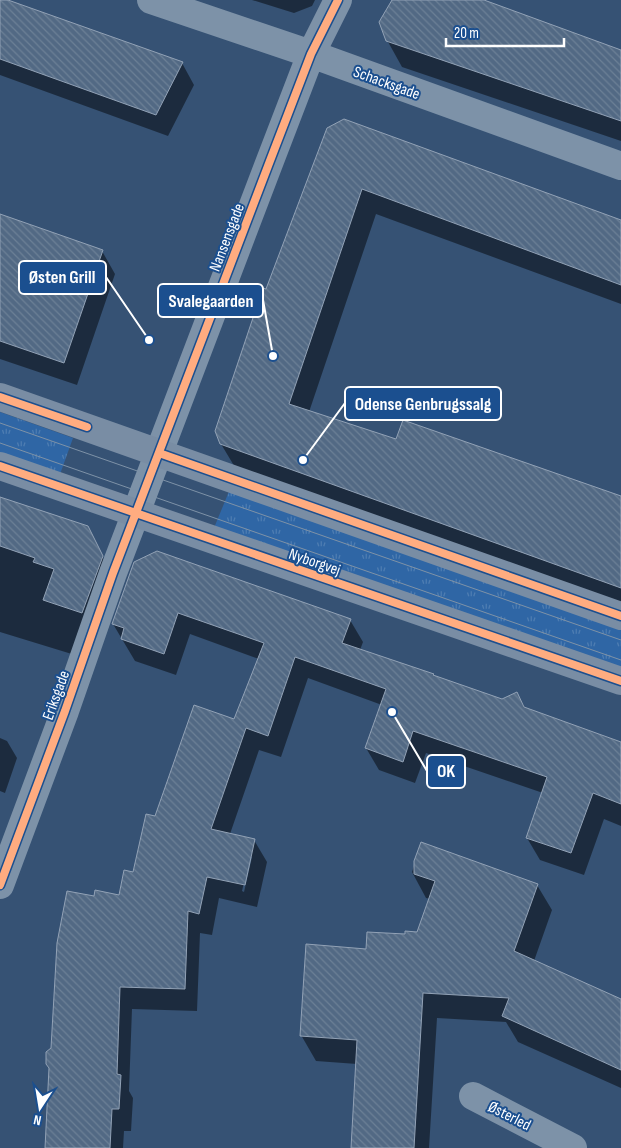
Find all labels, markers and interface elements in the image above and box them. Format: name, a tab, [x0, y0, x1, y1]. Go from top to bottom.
scale bar	[446, 15, 564, 47]
text: 20 m	[454, 24, 479, 43]
street label: Schacksgade	[351, 63, 422, 104]
street label: Nansensgade	[206, 201, 249, 274]
callout: Østen Grill	[19, 261, 106, 294]
text: Østen Grill	[29, 267, 95, 288]
callout: Svalegaarden	[158, 284, 263, 317]
text: Svalegaarden	[168, 291, 254, 312]
callout: Odense Genbrugssalg	[345, 387, 501, 420]
text: Odense Genbrugssalg	[355, 394, 492, 415]
street label: Nyborgvej	[286, 545, 343, 580]
street label: Eriksgade	[39, 668, 74, 723]
callout: OK	[427, 755, 465, 788]
text: OK	[437, 761, 455, 782]
north arrow	[15, 1083, 65, 1133]
street label: Østerled	[485, 1098, 534, 1135]
text: N	[32, 1111, 43, 1129]

